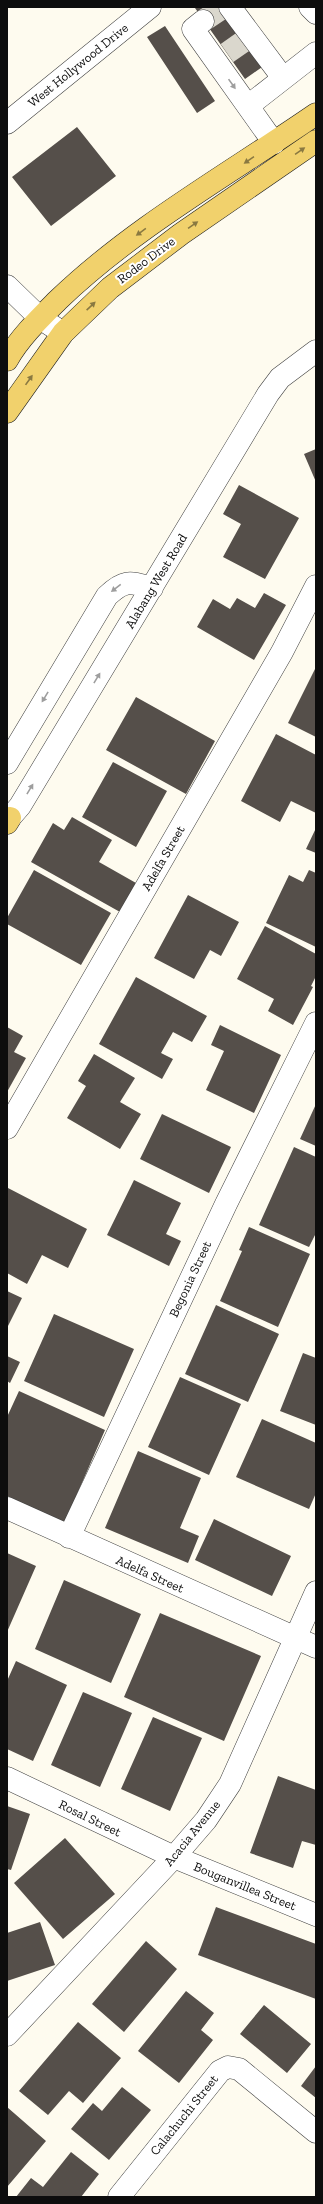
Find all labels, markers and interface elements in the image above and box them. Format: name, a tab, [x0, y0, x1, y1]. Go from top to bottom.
street label: West Hollywood Drive	[25, 20, 131, 110]
one-way arrow	[228, 78, 236, 89]
one-way arrow	[294, 148, 306, 155]
one-way arrow	[243, 156, 255, 163]
one-way arrow	[188, 221, 198, 229]
one-way arrow	[136, 228, 147, 237]
street label: Rodeo Drive	[114, 234, 178, 286]
one-way arrow	[86, 301, 96, 311]
one-way arrow	[25, 375, 33, 386]
street label: Alabang West Road	[122, 531, 190, 631]
one-way arrow	[111, 584, 122, 593]
one-way arrow	[94, 672, 101, 684]
one-way arrow	[42, 691, 49, 703]
one-way arrow	[26, 783, 33, 795]
street label: Adelfa Street	[138, 823, 188, 893]
street label: Begonia Street	[166, 1238, 214, 1319]
street label: Adelfa Street	[114, 1552, 186, 1596]
street label: Rosal Street	[57, 1797, 124, 1840]
street label: Acacia Avenue	[161, 1797, 223, 1869]
street label: Bouganvillea Street	[192, 1859, 299, 1913]
street label: Calachuchi Street	[147, 2072, 221, 2158]

